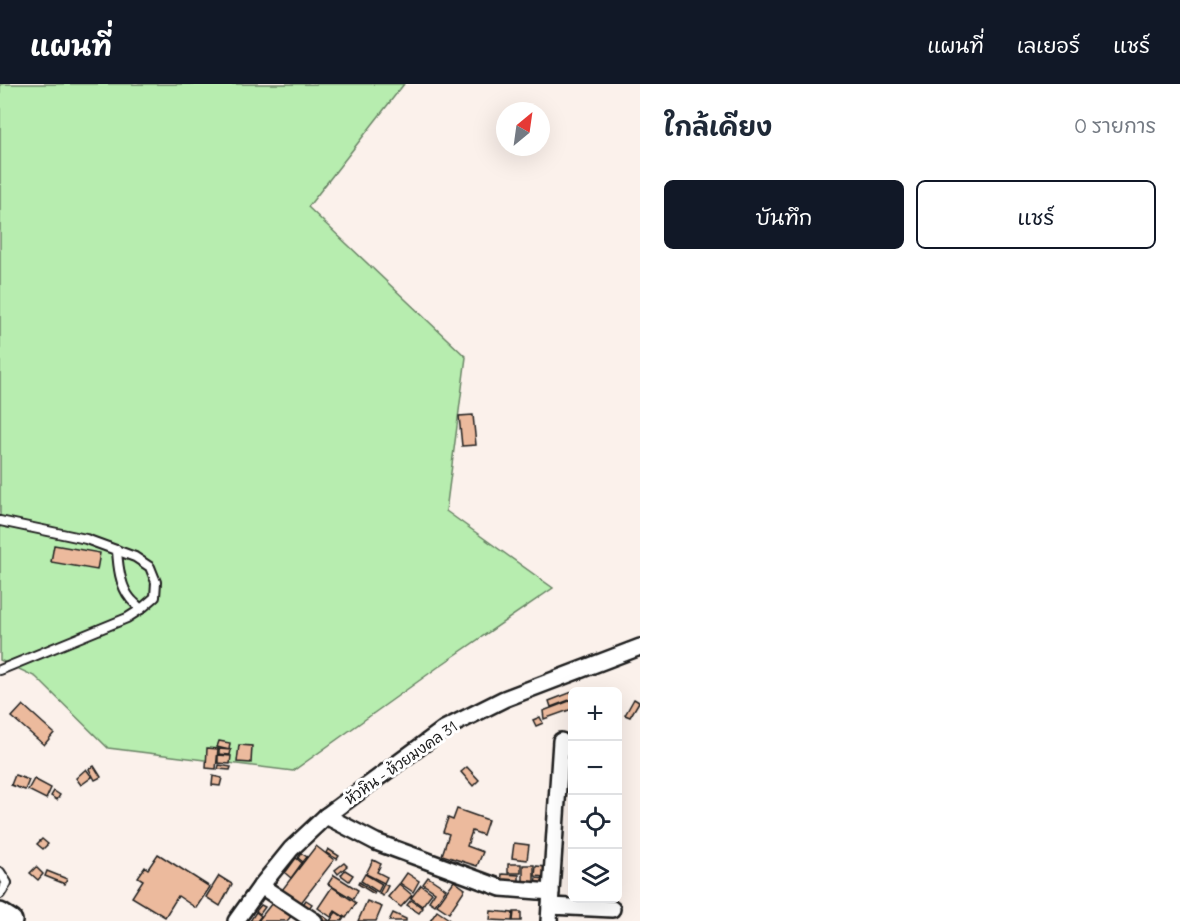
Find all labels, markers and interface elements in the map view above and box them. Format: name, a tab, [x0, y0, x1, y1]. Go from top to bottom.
text: แผนที่	[30, 28, 112, 64]
text: แผนที่	[927, 32, 984, 59]
text: เลเยอร์	[1017, 32, 1080, 59]
text: แชร์	[1113, 32, 1150, 59]
north arrow	[496, 102, 550, 156]
text: ใกล้เคียง	[664, 110, 772, 143]
text: 0 รายการ	[1074, 113, 1156, 138]
button: บันทึก	[664, 180, 904, 249]
button: แชร์	[916, 180, 1156, 249]
map controls	[568, 687, 622, 903]
button: +	[568, 687, 622, 741]
street label: หัวหิน - ห้วยมงคล 31	[341, 717, 461, 809]
button: −	[568, 741, 622, 795]
button: locate	[568, 795, 622, 849]
button: layers	[568, 849, 622, 903]

